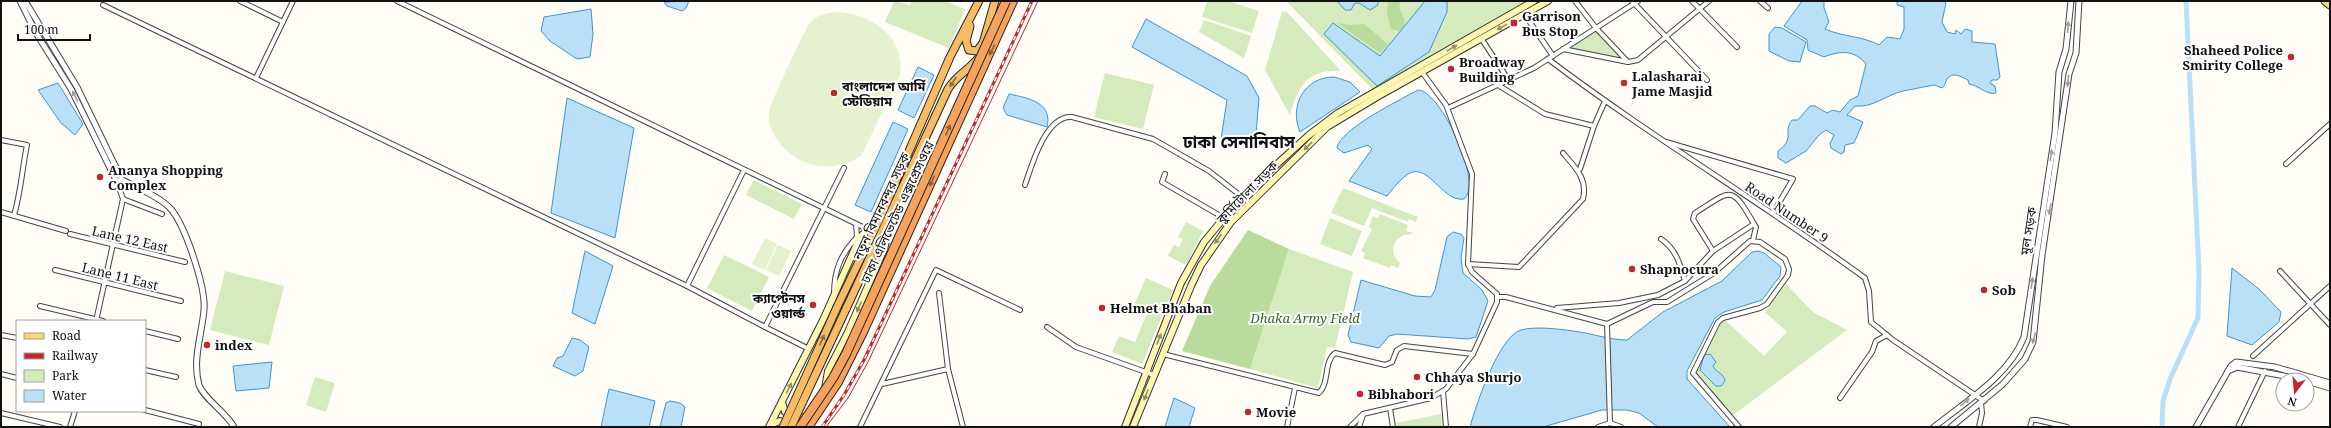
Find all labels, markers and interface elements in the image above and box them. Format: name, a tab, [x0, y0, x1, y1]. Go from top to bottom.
place label: Garrison Bus Stop	[1522, 7, 1581, 40]
scale bar	[18, 16, 90, 42]
marker: Garrison Bus Stop	[1509, 18, 1519, 28]
text: 100 m	[24, 21, 59, 38]
one-way arrow	[2065, 21, 2072, 33]
one-way arrow	[1496, 24, 1508, 31]
place label: Shaheed Police Smirity College	[2183, 41, 2283, 74]
one-way arrow	[989, 44, 995, 55]
one-way arrow	[1446, 45, 1458, 52]
marker: Shaheed Police Smirity College	[2286, 52, 2296, 62]
place label: Broadway Building	[1459, 53, 1525, 86]
marker: Broadway Building	[1446, 64, 1456, 74]
place label: Lalasharai Jame Masjid	[1631, 67, 1713, 100]
one-way arrow	[2065, 75, 2071, 87]
place label: বাংলাদেশ আর্মি স্টেডিয়াম	[841, 77, 926, 110]
one-way arrow	[949, 77, 957, 87]
marker: Lalasharai Jame Masjid	[1619, 78, 1629, 88]
marker: বাংলাদেশ আর্মি স্টেডিয়াম	[829, 88, 839, 98]
one-way arrow	[72, 91, 78, 102]
one-way arrow	[945, 124, 951, 135]
district label: ঢাকা সেনানিবাস	[1182, 130, 1296, 153]
street label: ঢাকা এলিভেটেড এক্সপ্রেসওয়ে	[856, 137, 938, 287]
one-way arrow	[1303, 141, 1313, 151]
street label: নতুন বিমানবন্দর সড়ক	[848, 149, 914, 264]
one-way arrow	[2048, 149, 2054, 161]
street label: কুর্মিটোলা সড়ক	[1212, 156, 1282, 228]
place label: Ananya Shopping Complex	[108, 161, 224, 194]
marker: Ananya Shopping Complex	[95, 172, 105, 182]
one-way arrow	[929, 175, 935, 186]
street label: Road Number 9	[1742, 177, 1832, 247]
one-way arrow	[2047, 203, 2053, 215]
street label: মূল সড়ক	[2015, 205, 2041, 257]
street label: Lane 12 East	[90, 221, 170, 257]
one-way arrow	[1214, 234, 1222, 245]
street label: Lane 11 East	[80, 258, 160, 294]
place label: Shapnocura	[1640, 260, 1719, 278]
marker: Shapnocura	[1627, 264, 1637, 274]
one-way arrow	[2028, 277, 2035, 289]
place label: Sob	[1992, 281, 2016, 299]
marker: Sob	[1979, 285, 1989, 295]
place label: ক্যাপ্টেনস ওয়ার্ল্ড	[752, 289, 806, 322]
place label: Helmet Bhaban	[1110, 299, 1212, 317]
marker: ক্যাপ্টেনস ওয়ার্ল্ড	[808, 300, 818, 310]
one-way arrow	[856, 302, 862, 313]
marker: Helmet Bhaban	[1097, 303, 1107, 313]
park label: Dhaka Army Field	[1249, 309, 1360, 327]
legend	[16, 320, 146, 412]
text: Road	[52, 327, 82, 344]
one-way arrow	[1157, 332, 1163, 344]
one-way arrow	[2031, 332, 2037, 344]
one-way arrow	[819, 335, 825, 346]
place label: index	[215, 336, 253, 354]
marker: index	[202, 340, 212, 350]
text: Railway	[52, 347, 98, 364]
text: Park	[52, 367, 80, 384]
place label: Chhaya Shurjo	[1425, 368, 1521, 386]
marker: Chhaya Shurjo	[1412, 372, 1422, 382]
north arrow	[2275, 372, 2315, 412]
one-way arrow	[786, 383, 792, 394]
place label: Bibhabori	[1368, 385, 1434, 403]
text: Water	[52, 387, 87, 404]
one-way arrow	[1143, 389, 1149, 400]
marker: Bibhabori	[1355, 389, 1365, 399]
text: N	[2286, 394, 2298, 410]
one-way arrow	[1959, 398, 1970, 407]
place label: Movie	[1256, 403, 1296, 421]
marker: Movie	[1243, 407, 1253, 417]

